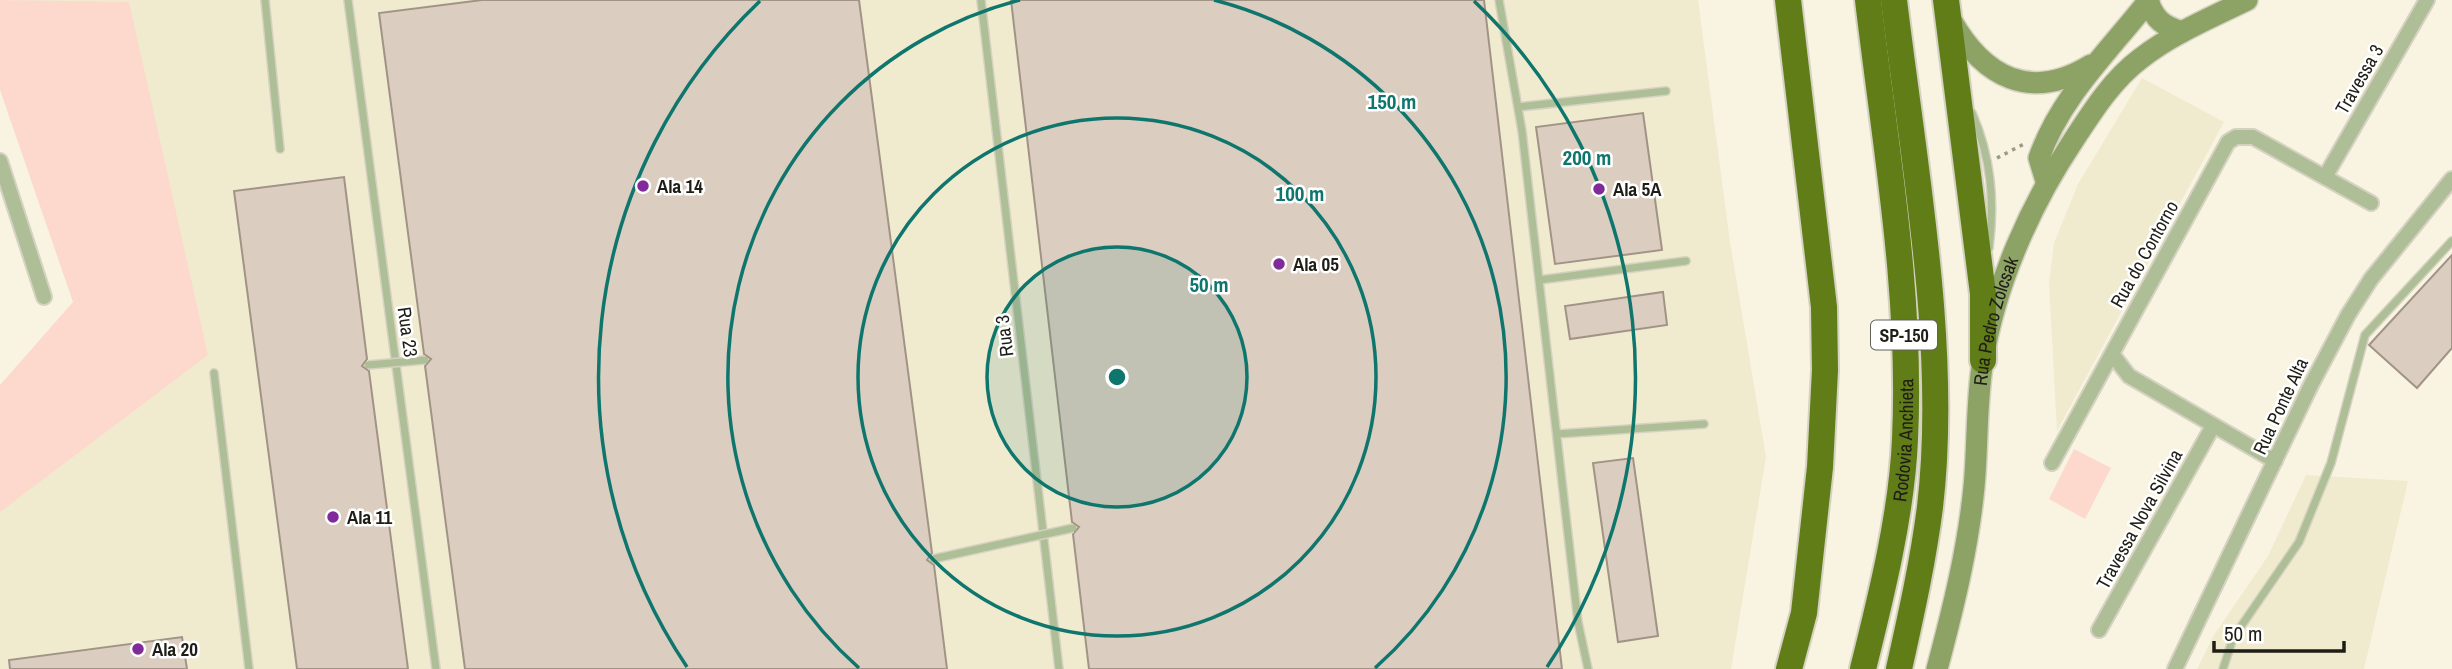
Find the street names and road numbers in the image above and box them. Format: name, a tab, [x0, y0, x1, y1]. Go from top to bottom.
street label: Travessa 3	[2329, 39, 2389, 119]
street label: Rua do Contorno	[2104, 196, 2184, 312]
street label: Rua Pedro Zolcsak	[1967, 252, 2024, 387]
street label: Rua 23	[392, 305, 424, 359]
street label: Rua 3	[989, 314, 1019, 358]
road number: SP-150	[1871, 320, 1937, 349]
street label: Rua Ponte Alta	[2246, 353, 2314, 459]
street label: Rodovia Anchieta	[1886, 378, 1919, 503]
street label: Travessa Nova Silvina	[2090, 444, 2188, 594]

